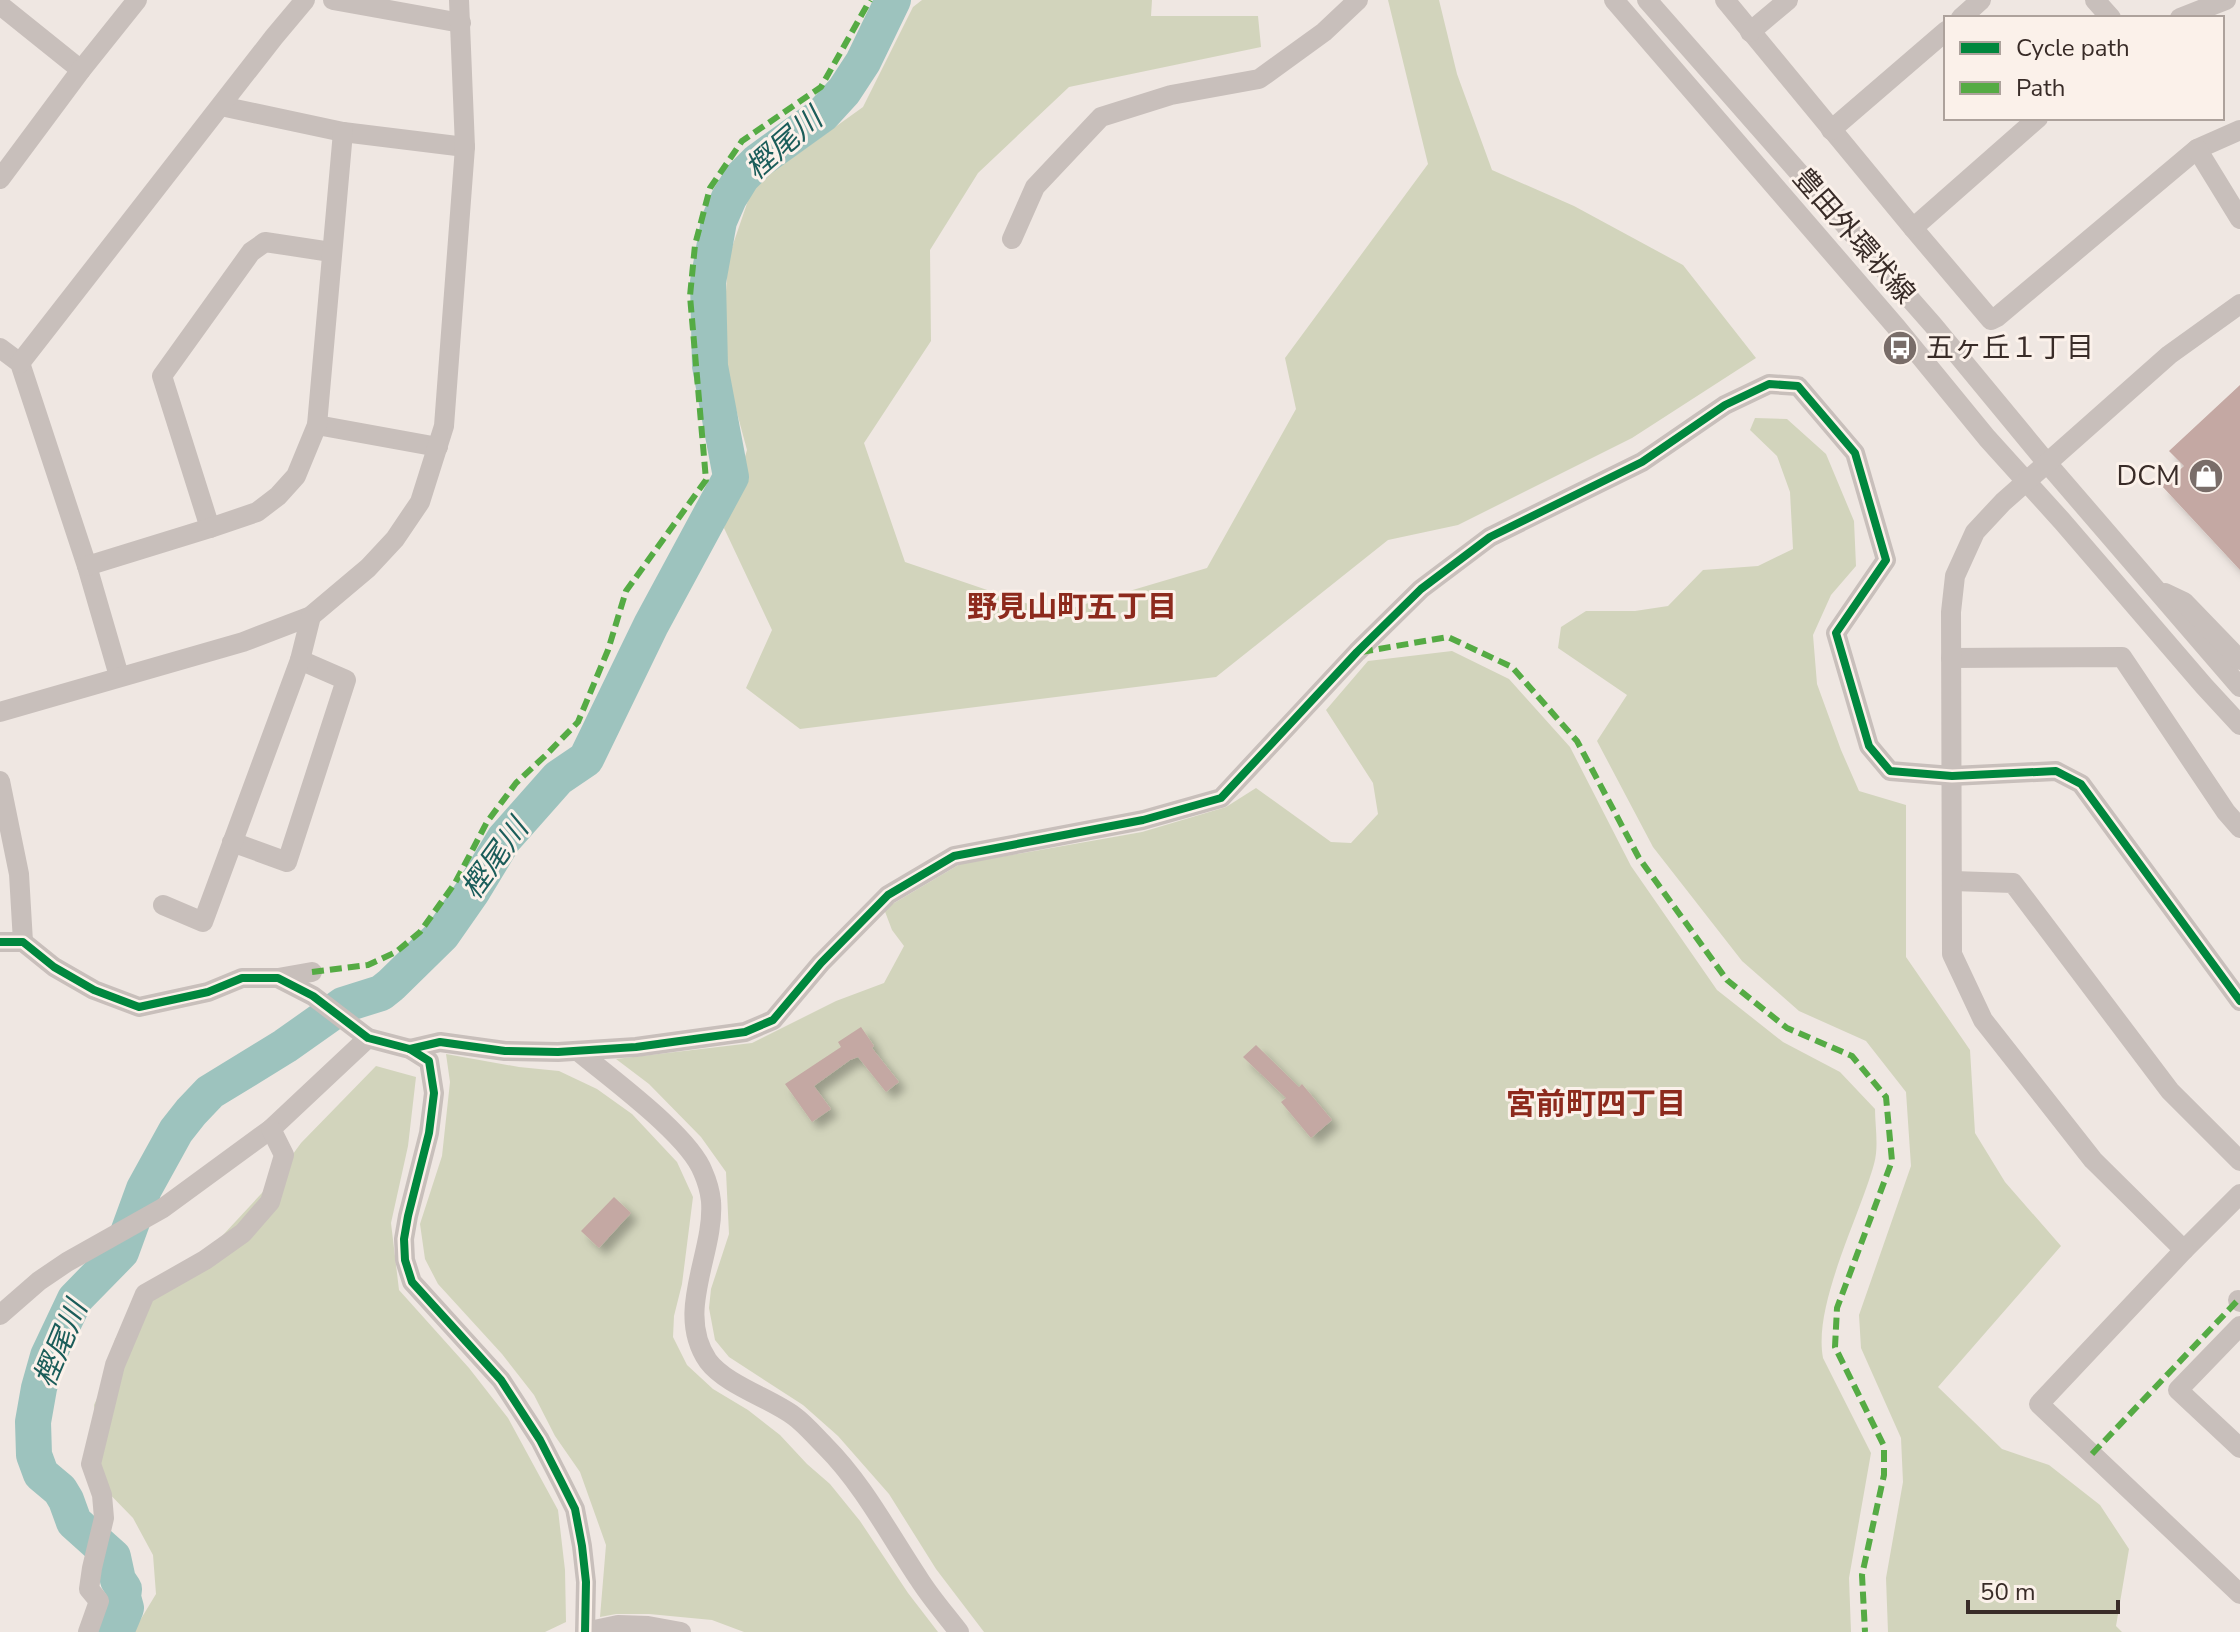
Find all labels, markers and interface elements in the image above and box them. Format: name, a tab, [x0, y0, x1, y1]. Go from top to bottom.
legend	[1944, 16, 2224, 120]
text: Cycle path	[2016, 32, 2130, 64]
text: Path	[2016, 72, 2065, 104]
water label: 樫尾川	[737, 97, 834, 189]
street label: 豊田外環状線	[1785, 160, 1923, 312]
bus stop icon: 五ヶ丘１丁目	[1881, 329, 1919, 367]
place label: 五ヶ丘１丁目	[1926, 329, 2094, 367]
place label: DCM	[2116, 457, 2180, 495]
shop icon: DCM	[2187, 457, 2225, 495]
district label: 野見山町五丁目	[967, 587, 1177, 628]
water label: 樫尾川	[452, 808, 540, 907]
district label: 宮前町四丁目	[1506, 1084, 1686, 1125]
water label: 樫尾川	[25, 1292, 99, 1393]
scale bar	[1968, 1564, 2118, 1614]
text: 50 m	[1980, 1576, 2036, 1608]

